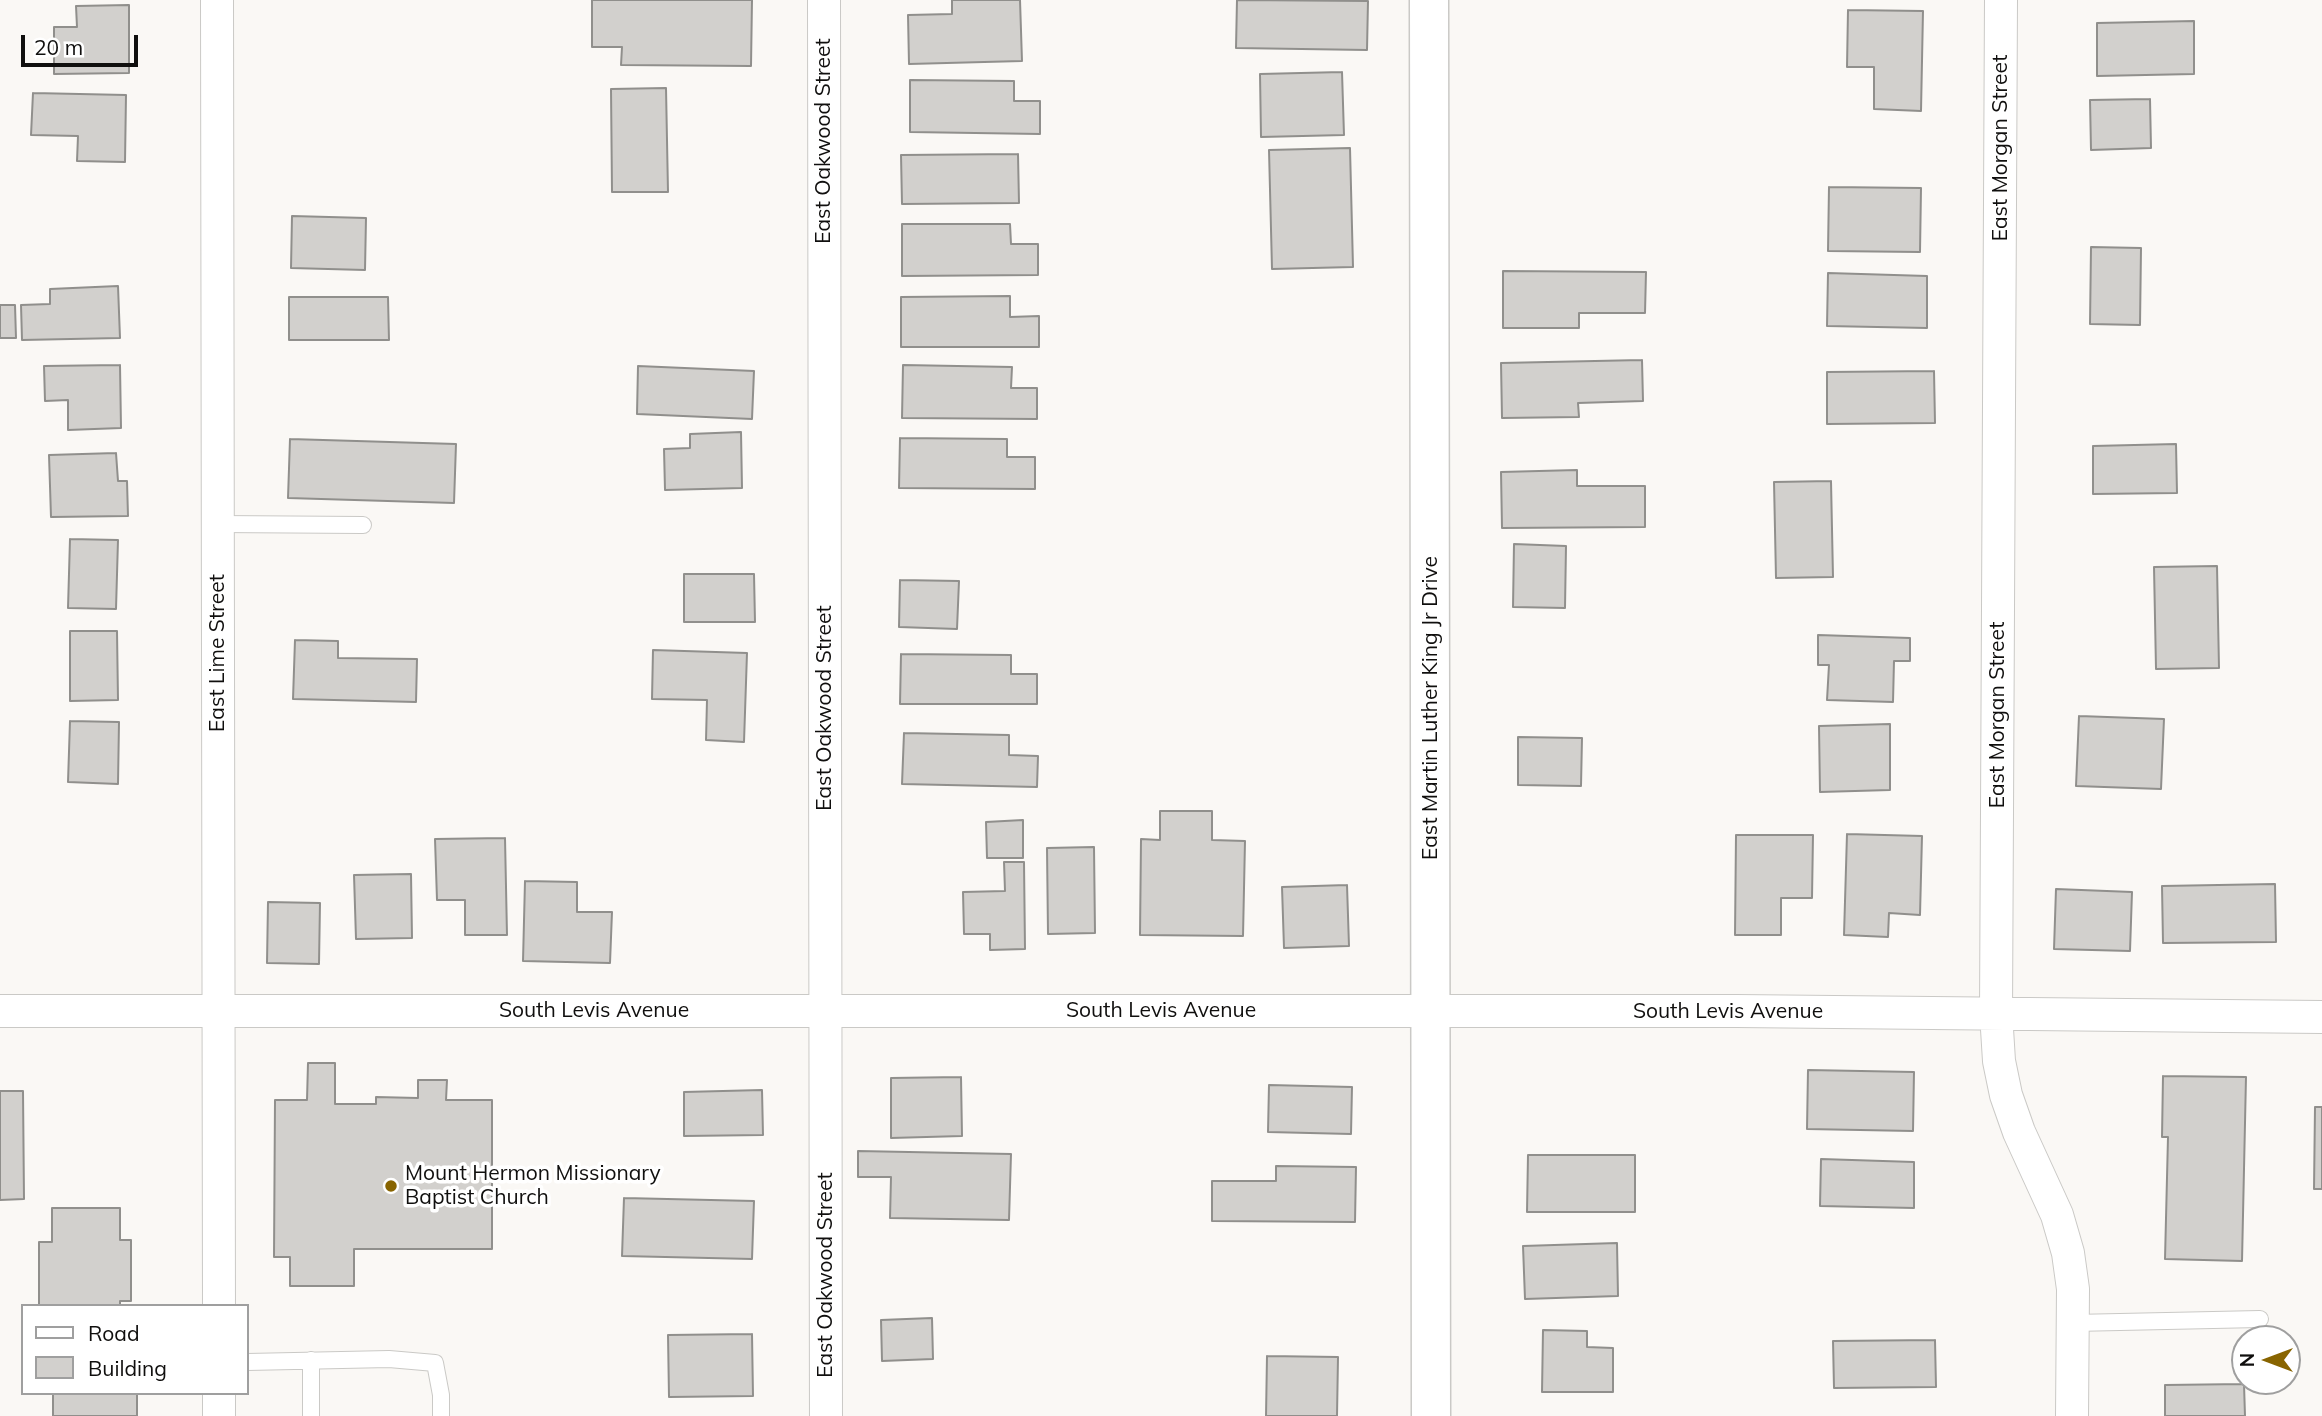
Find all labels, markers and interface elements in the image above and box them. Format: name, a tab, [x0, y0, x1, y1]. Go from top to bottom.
scale bar	[24, 21, 142, 65]
text: 20 m	[34, 34, 83, 60]
street label: East Oakwood Street	[811, 38, 837, 244]
street label: East Morgan Street	[1988, 55, 2014, 241]
street label: East Martin Luther King Jr Drive	[1418, 556, 1444, 860]
street label: East Lime Street	[205, 574, 231, 732]
street label: East Oakwood Street	[812, 605, 838, 811]
street label: East Morgan Street	[1985, 622, 2011, 808]
street label: South Levis Avenue	[499, 998, 689, 1024]
street label: South Levis Avenue	[1066, 998, 1256, 1024]
street label: South Levis Avenue	[1633, 999, 1823, 1025]
place label: Mount Hermon Missionary Baptist Church	[405, 1161, 661, 1211]
street label: East Oakwood Street	[813, 1172, 839, 1378]
marker: Mount Hermon Missionary Baptist Church	[383, 1178, 399, 1194]
legend	[21, 1304, 248, 1395]
text: Road	[88, 1320, 139, 1346]
north arrow	[2231, 1325, 2301, 1395]
text: N	[2235, 1353, 2259, 1367]
text: Building	[88, 1355, 167, 1381]

